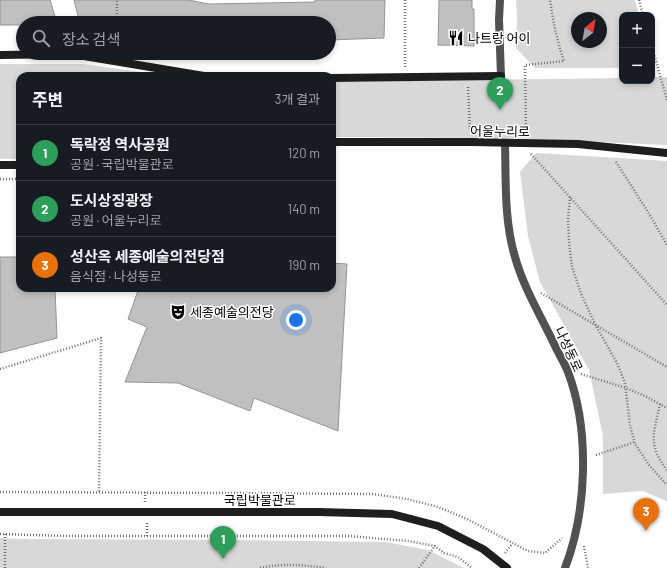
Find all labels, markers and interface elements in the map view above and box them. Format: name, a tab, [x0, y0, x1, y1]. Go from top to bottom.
north arrow	[571, 12, 607, 48]
map controls	[619, 12, 655, 84]
button: +	[619, 12, 655, 48]
search box	[16, 16, 336, 60]
icon: search	[30, 27, 52, 49]
restaurant icon: 나트랑 어이	[447, 29, 465, 47]
text: 장소 검색	[62, 30, 120, 48]
place label: 나트랑 어이	[468, 30, 530, 46]
button: −	[619, 48, 655, 84]
pin: 2	[487, 77, 513, 110]
text: 주변	[32, 89, 63, 109]
text: 3개 결과	[275, 91, 320, 107]
street label: 어울누리로	[470, 122, 530, 140]
text: 독락정 역사공원	[70, 135, 170, 153]
text: 1	[43, 145, 47, 161]
text: 120 m	[288, 145, 320, 161]
text: 공원 · 국립박물관로	[70, 156, 174, 172]
text: 도시상징광장	[70, 191, 153, 209]
text: 2	[41, 201, 49, 217]
text: 140 m	[288, 201, 320, 217]
text: 공원 · 어울누리로	[70, 212, 162, 228]
text: 성산옥 세종예술의전당점	[70, 247, 225, 265]
text: 3	[41, 257, 49, 273]
text: 190 m	[288, 257, 320, 273]
text: 음식점 · 나성동로	[70, 268, 162, 284]
theatre icon: 세종예술의전당	[169, 303, 187, 321]
place label: 세종예술의전당	[190, 304, 274, 320]
your location	[286, 310, 306, 330]
street label: 나성동로	[552, 324, 586, 374]
street label: 국립박물관로	[224, 492, 296, 508]
pin: 3	[633, 498, 659, 531]
pin: 1	[210, 526, 236, 559]

